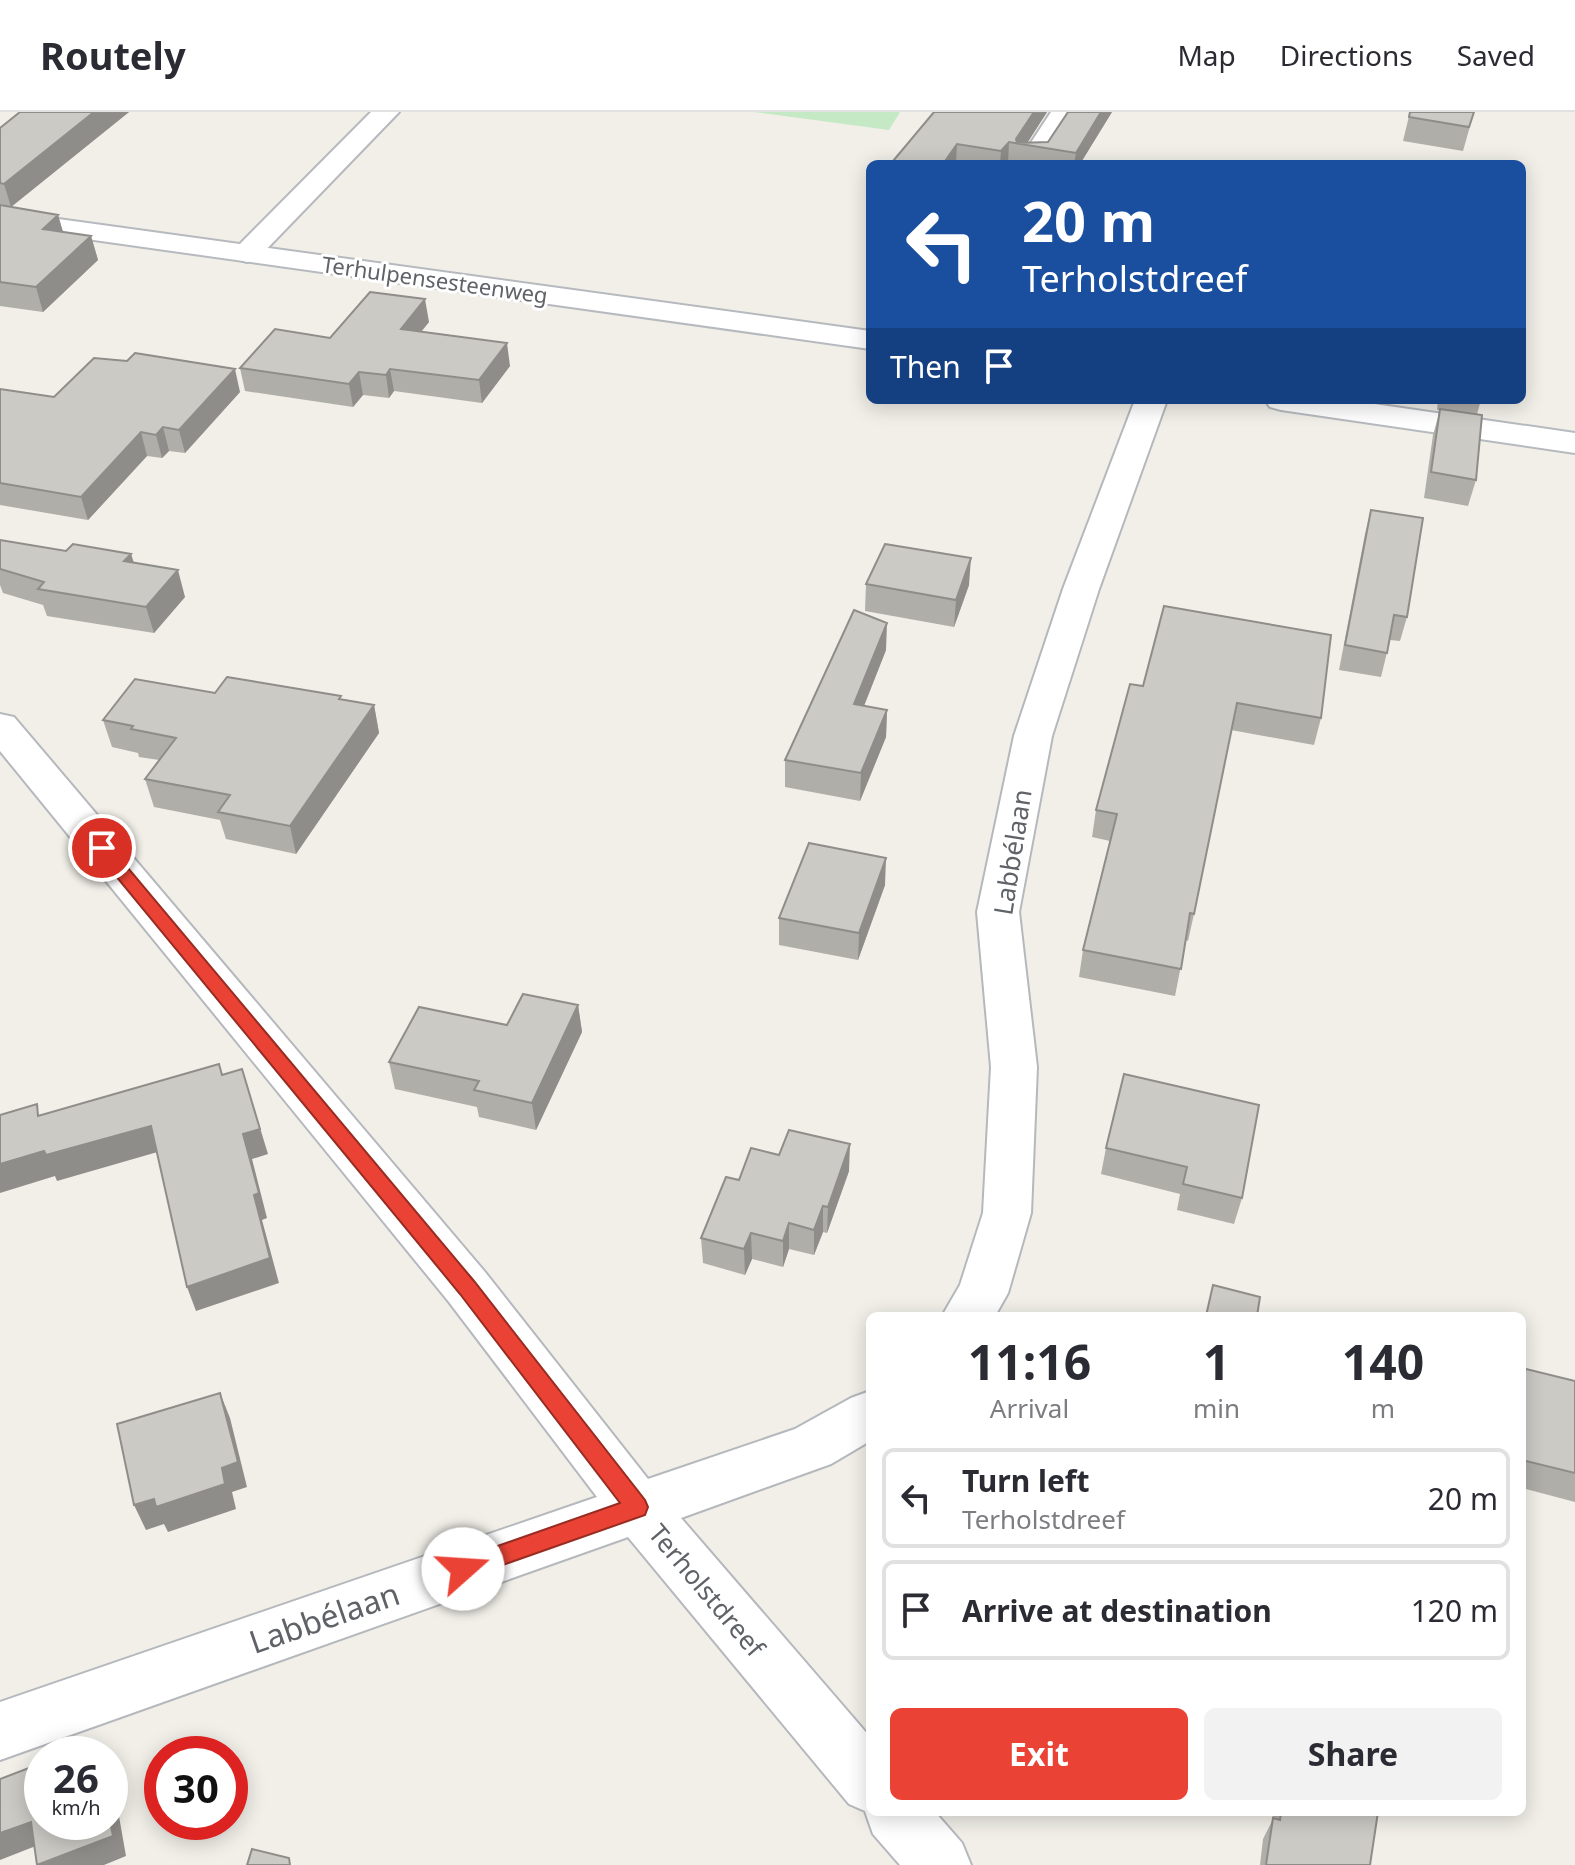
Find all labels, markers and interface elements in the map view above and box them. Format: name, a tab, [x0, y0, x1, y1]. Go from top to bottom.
text: Routely	[40, 29, 186, 81]
text: Map	[1177, 36, 1236, 74]
text: Directions	[1280, 36, 1413, 74]
text: Saved	[1457, 36, 1535, 74]
text: 20 m	[1022, 182, 1155, 258]
icon: left	[890, 192, 994, 296]
street label: Terhulpensesteenweg	[320, 248, 550, 310]
text: Terholstdreef	[1022, 254, 1248, 303]
icon: arrive	[977, 344, 1021, 388]
text: Then	[890, 346, 961, 387]
street label: Labbélaan	[984, 787, 1040, 917]
pin	[68, 814, 136, 882]
icon: arrive	[80, 826, 124, 870]
text: 11:16	[968, 1329, 1091, 1394]
text: 1	[1203, 1329, 1230, 1394]
text: 140	[1342, 1329, 1424, 1394]
text: Arrival	[990, 1390, 1069, 1426]
text: min	[1193, 1390, 1240, 1426]
text: m	[1371, 1390, 1395, 1426]
text: Turn left	[962, 1460, 1090, 1501]
icon: left	[894, 1476, 938, 1520]
text: 20 m	[1428, 1478, 1498, 1519]
text: Terholstdreef	[962, 1501, 1125, 1537]
street label: Terholstdreef	[641, 1516, 774, 1666]
position arrow	[421, 1527, 505, 1611]
street label: Labbélaan	[243, 1571, 405, 1663]
icon: arrive	[894, 1588, 938, 1632]
text: Arrive at destination	[962, 1590, 1272, 1631]
text: 120 m	[1411, 1590, 1498, 1631]
button: Exit	[890, 1708, 1188, 1800]
button: Share	[1204, 1708, 1502, 1800]
speed limit sign: 30	[144, 1736, 248, 1840]
text: 26	[53, 1750, 99, 1805]
text: km/h	[51, 1794, 101, 1821]

